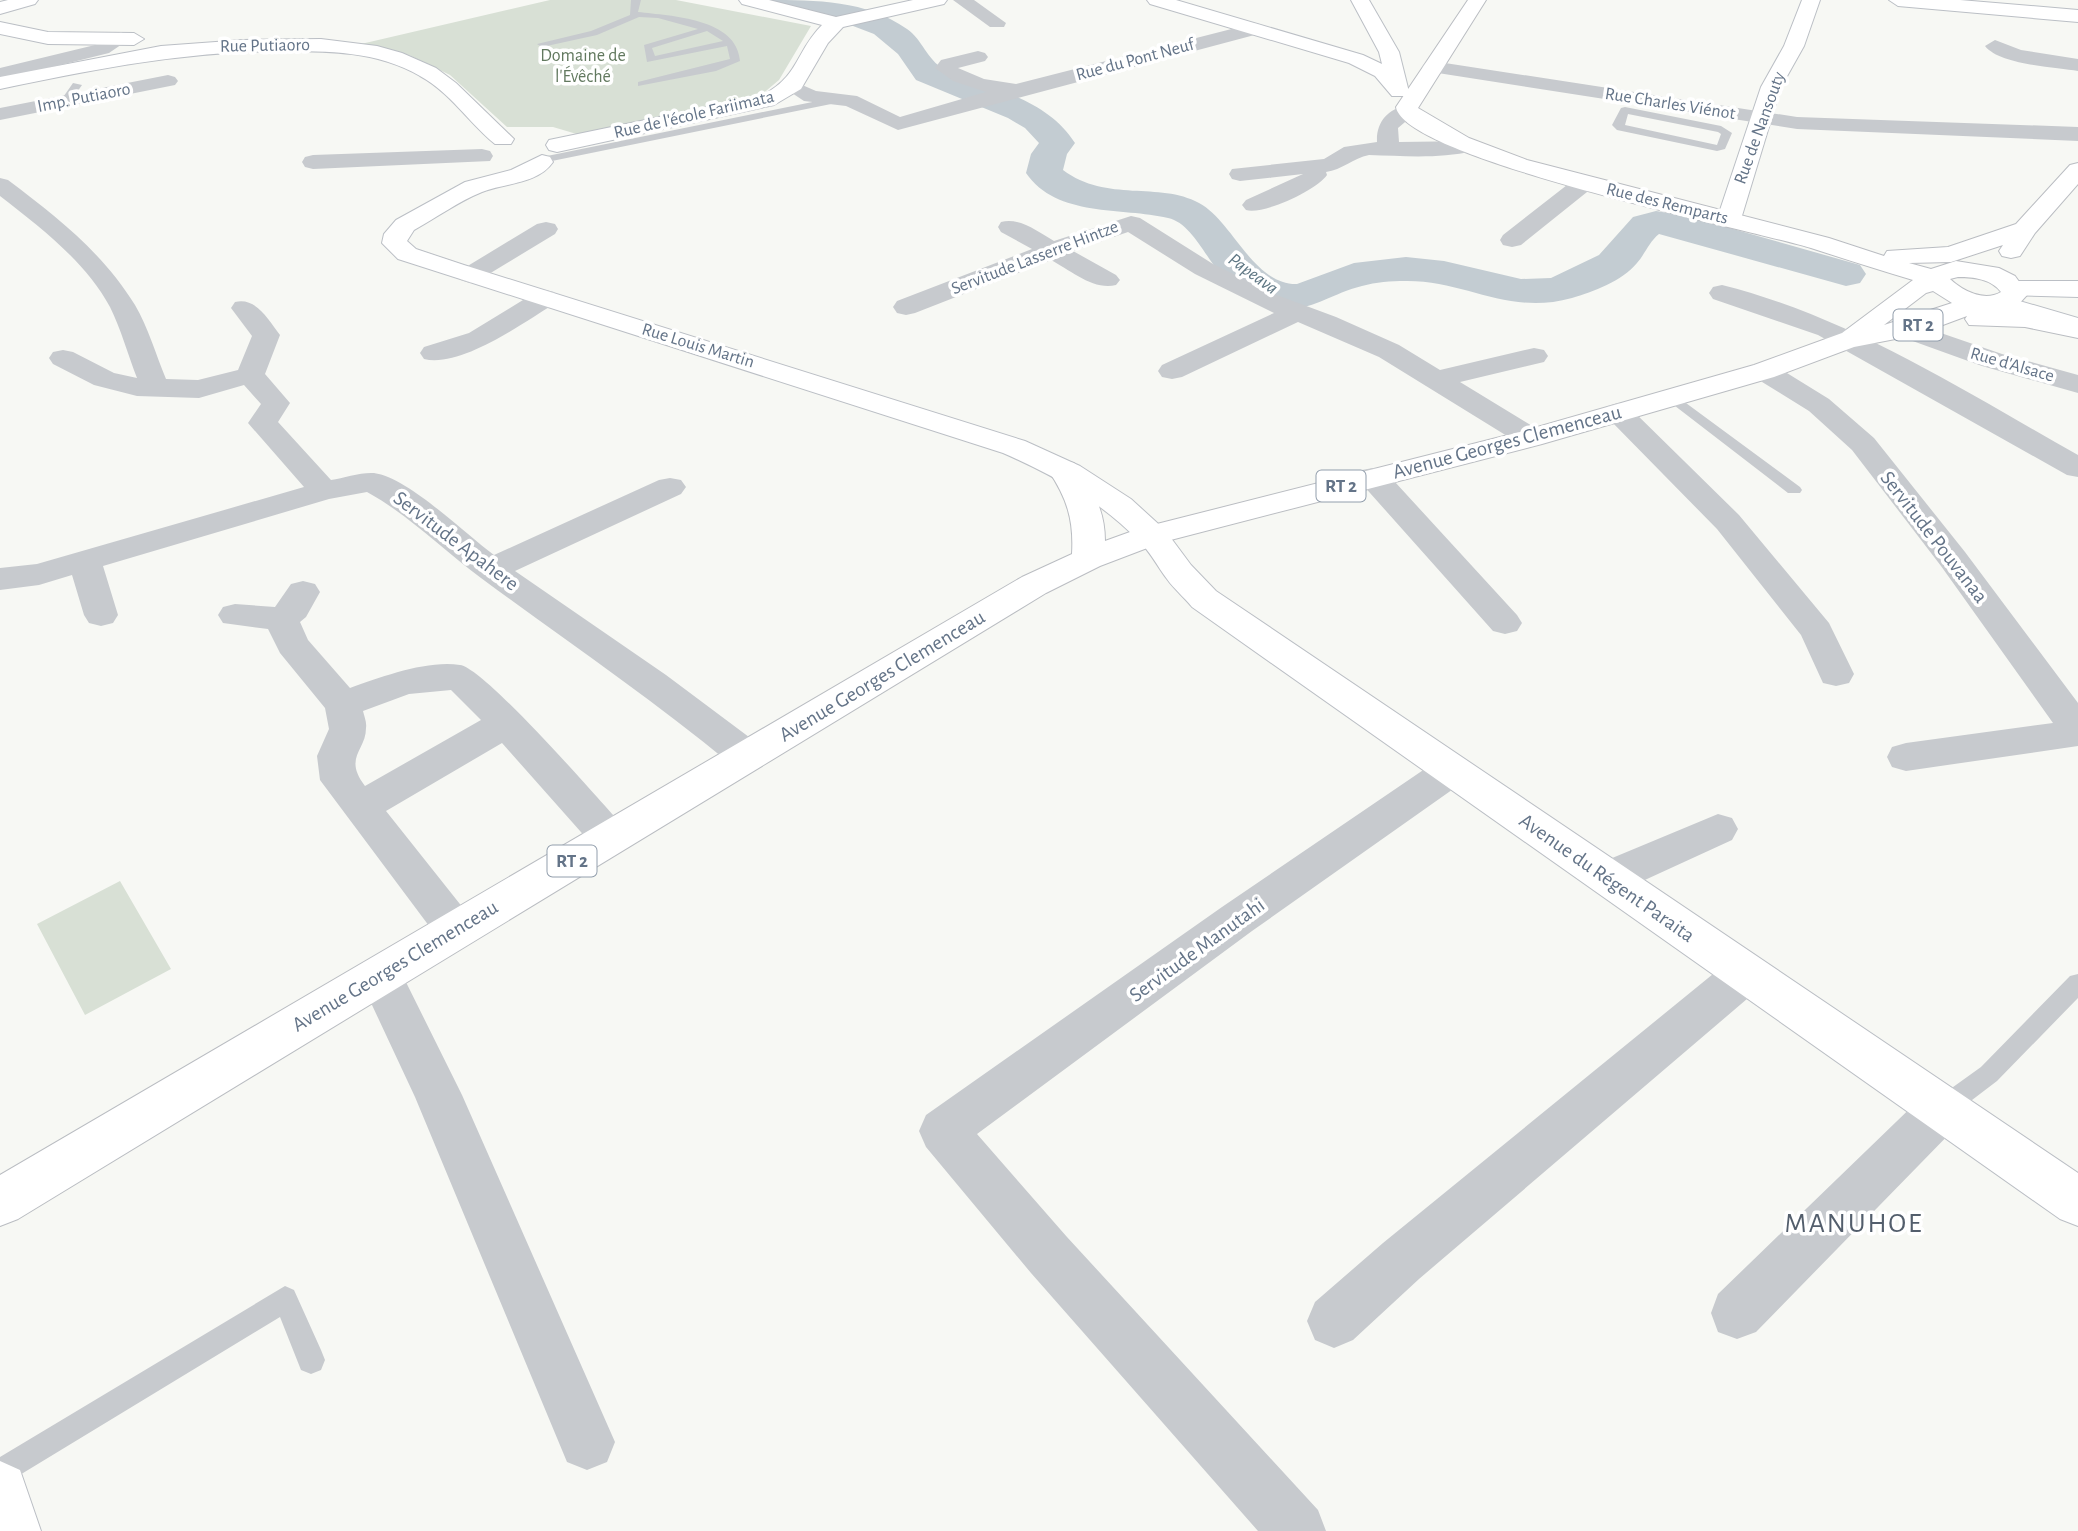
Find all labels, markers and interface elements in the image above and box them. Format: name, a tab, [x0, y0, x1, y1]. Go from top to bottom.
street label: Rue du Pont Neuf	[1074, 35, 1197, 84]
street label: Rue Putiaoro	[220, 36, 310, 56]
park label: Domaine de l'Évêché	[540, 47, 626, 86]
street label: Rue de Nansouty	[1731, 69, 1789, 187]
street label: Imp. Putiaoro	[36, 80, 132, 116]
street label: Rue Charles Viénot	[1604, 85, 1737, 123]
street label: Rue de l'école Fariimata	[612, 88, 776, 142]
street label: Rue des Remparts	[1604, 180, 1730, 228]
street label: Servitude Lasserre Hintze	[949, 218, 1121, 298]
water label: Papeava	[1225, 250, 1281, 298]
road number: RT 2	[1894, 310, 1942, 340]
street label: Rue Louis Martin	[640, 320, 756, 372]
street label: Rue d'Alsace	[1968, 344, 2056, 386]
street label: Avenue Georges Clemenceau	[1390, 401, 1624, 483]
street label: Servitude Pouvanaa	[1876, 467, 1992, 607]
road number: RT 2	[1316, 471, 1366, 502]
street label: Servitude Apahere	[389, 487, 523, 595]
street label: Avenue Georges Clemenceau	[776, 606, 989, 746]
street label: Avenue du Régent Paraita	[1516, 810, 1699, 947]
road number: RT 2	[548, 846, 596, 876]
street label: Servitude Manutahi	[1126, 894, 1268, 1006]
street label: Avenue Georges Clemenceau	[289, 896, 502, 1036]
district label: MANUHOE	[1785, 1210, 1923, 1238]

